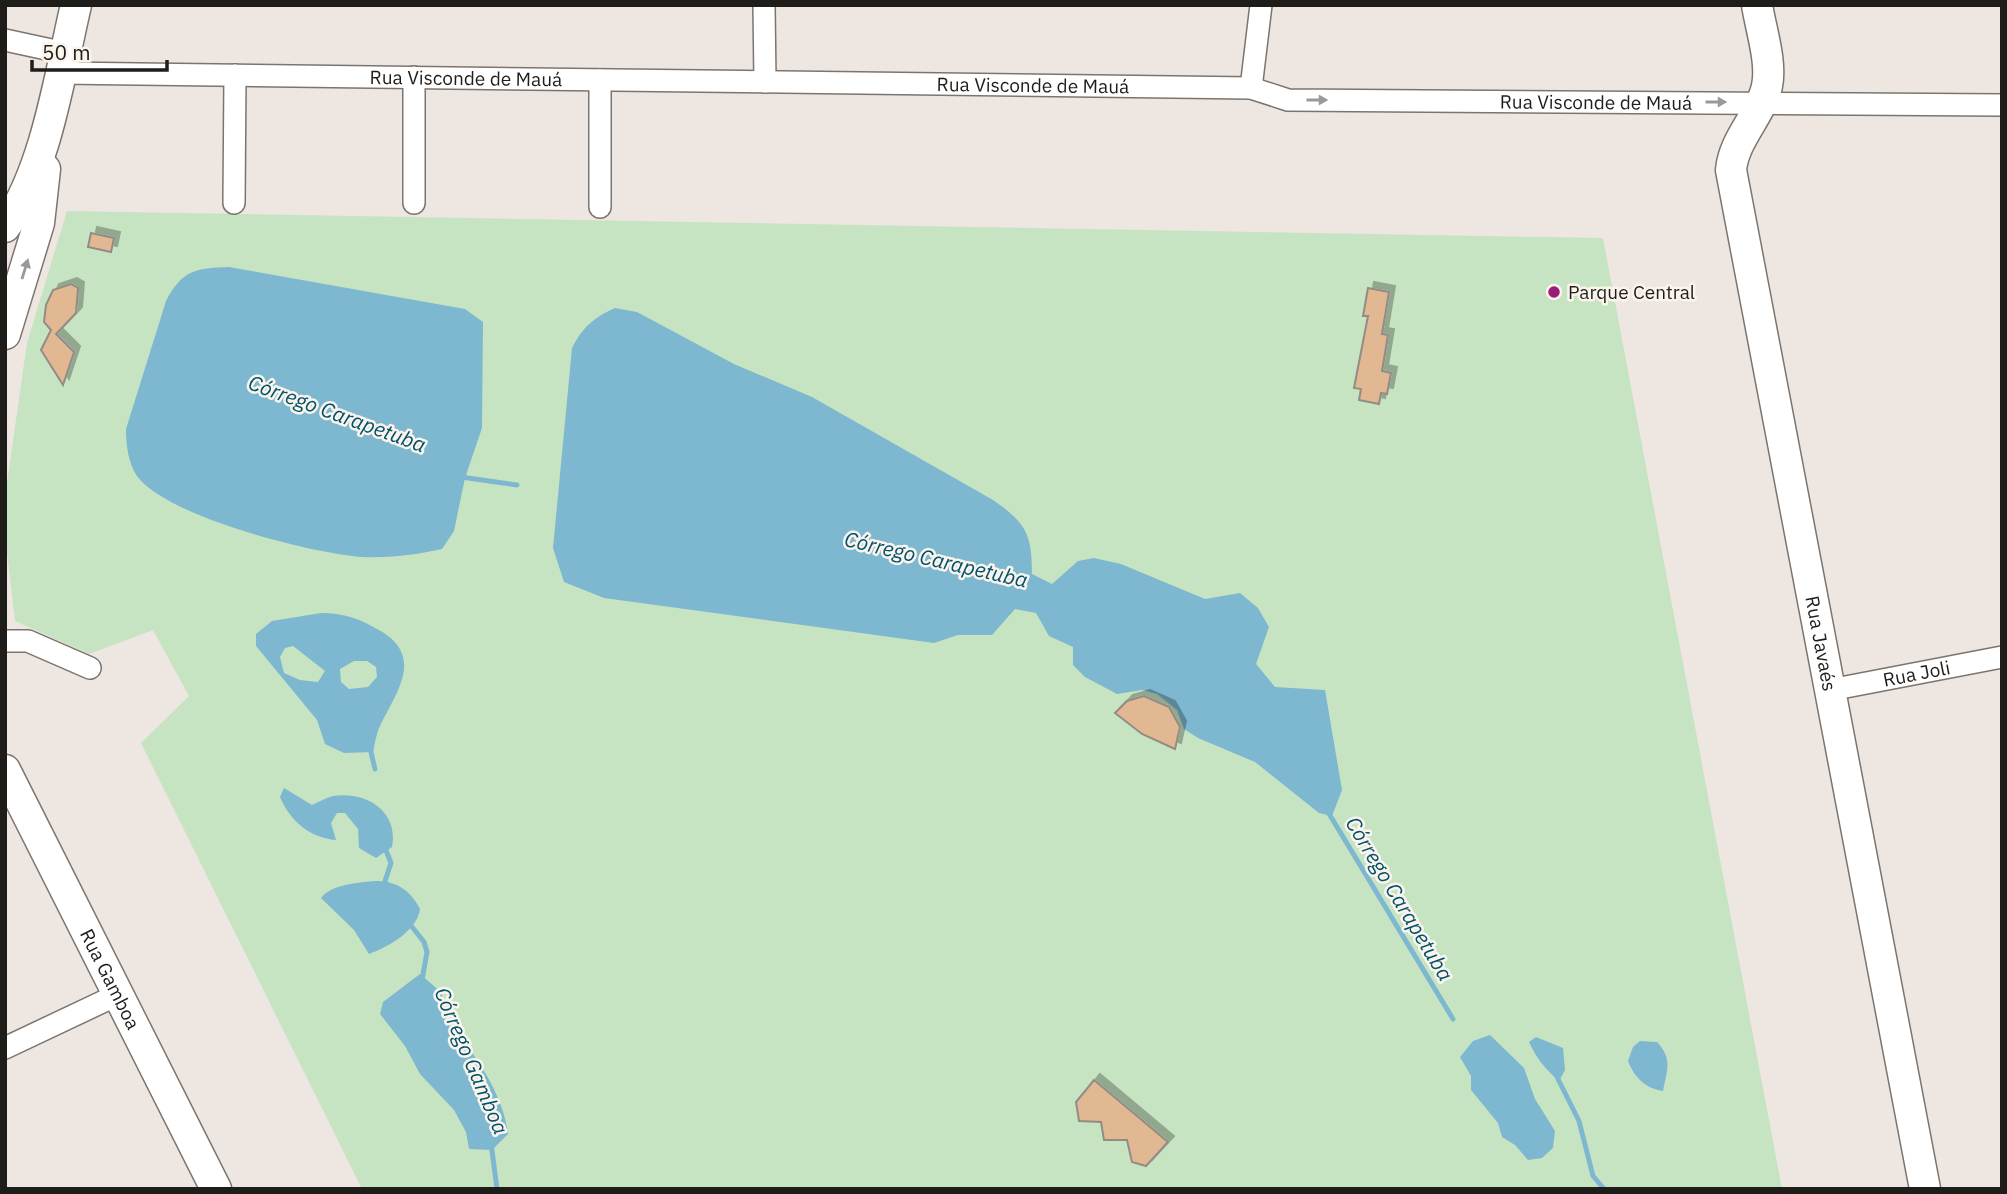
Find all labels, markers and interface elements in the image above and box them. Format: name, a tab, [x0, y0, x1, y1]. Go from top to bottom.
scale bar	[32, 28, 166, 72]
text: 50 m	[42, 38, 91, 66]
street label: Rua Visconde de Mauá	[370, 65, 562, 91]
street label: Rua Visconde de Mauá	[936, 72, 1129, 98]
street label: Rua Visconde de Mauá	[1500, 89, 1692, 115]
one-way arrow	[1306, 94, 1328, 106]
one-way arrow	[1705, 96, 1727, 108]
one-way arrow	[21, 258, 31, 279]
place label: Parque Central	[1568, 280, 1695, 304]
marker: Parque Central	[1546, 284, 1562, 300]
water label: Córrego Carapetuba	[245, 368, 430, 458]
water label: Córrego Carapetuba	[842, 524, 1031, 594]
street label: Rua Javaés	[1800, 594, 1842, 693]
street label: Rua Joli	[1881, 655, 1952, 692]
water label: Córrego Carapetuba	[1340, 811, 1460, 986]
street label: Rua Gamboa	[75, 925, 146, 1033]
water label: Córrego Gamboa	[428, 983, 515, 1138]

